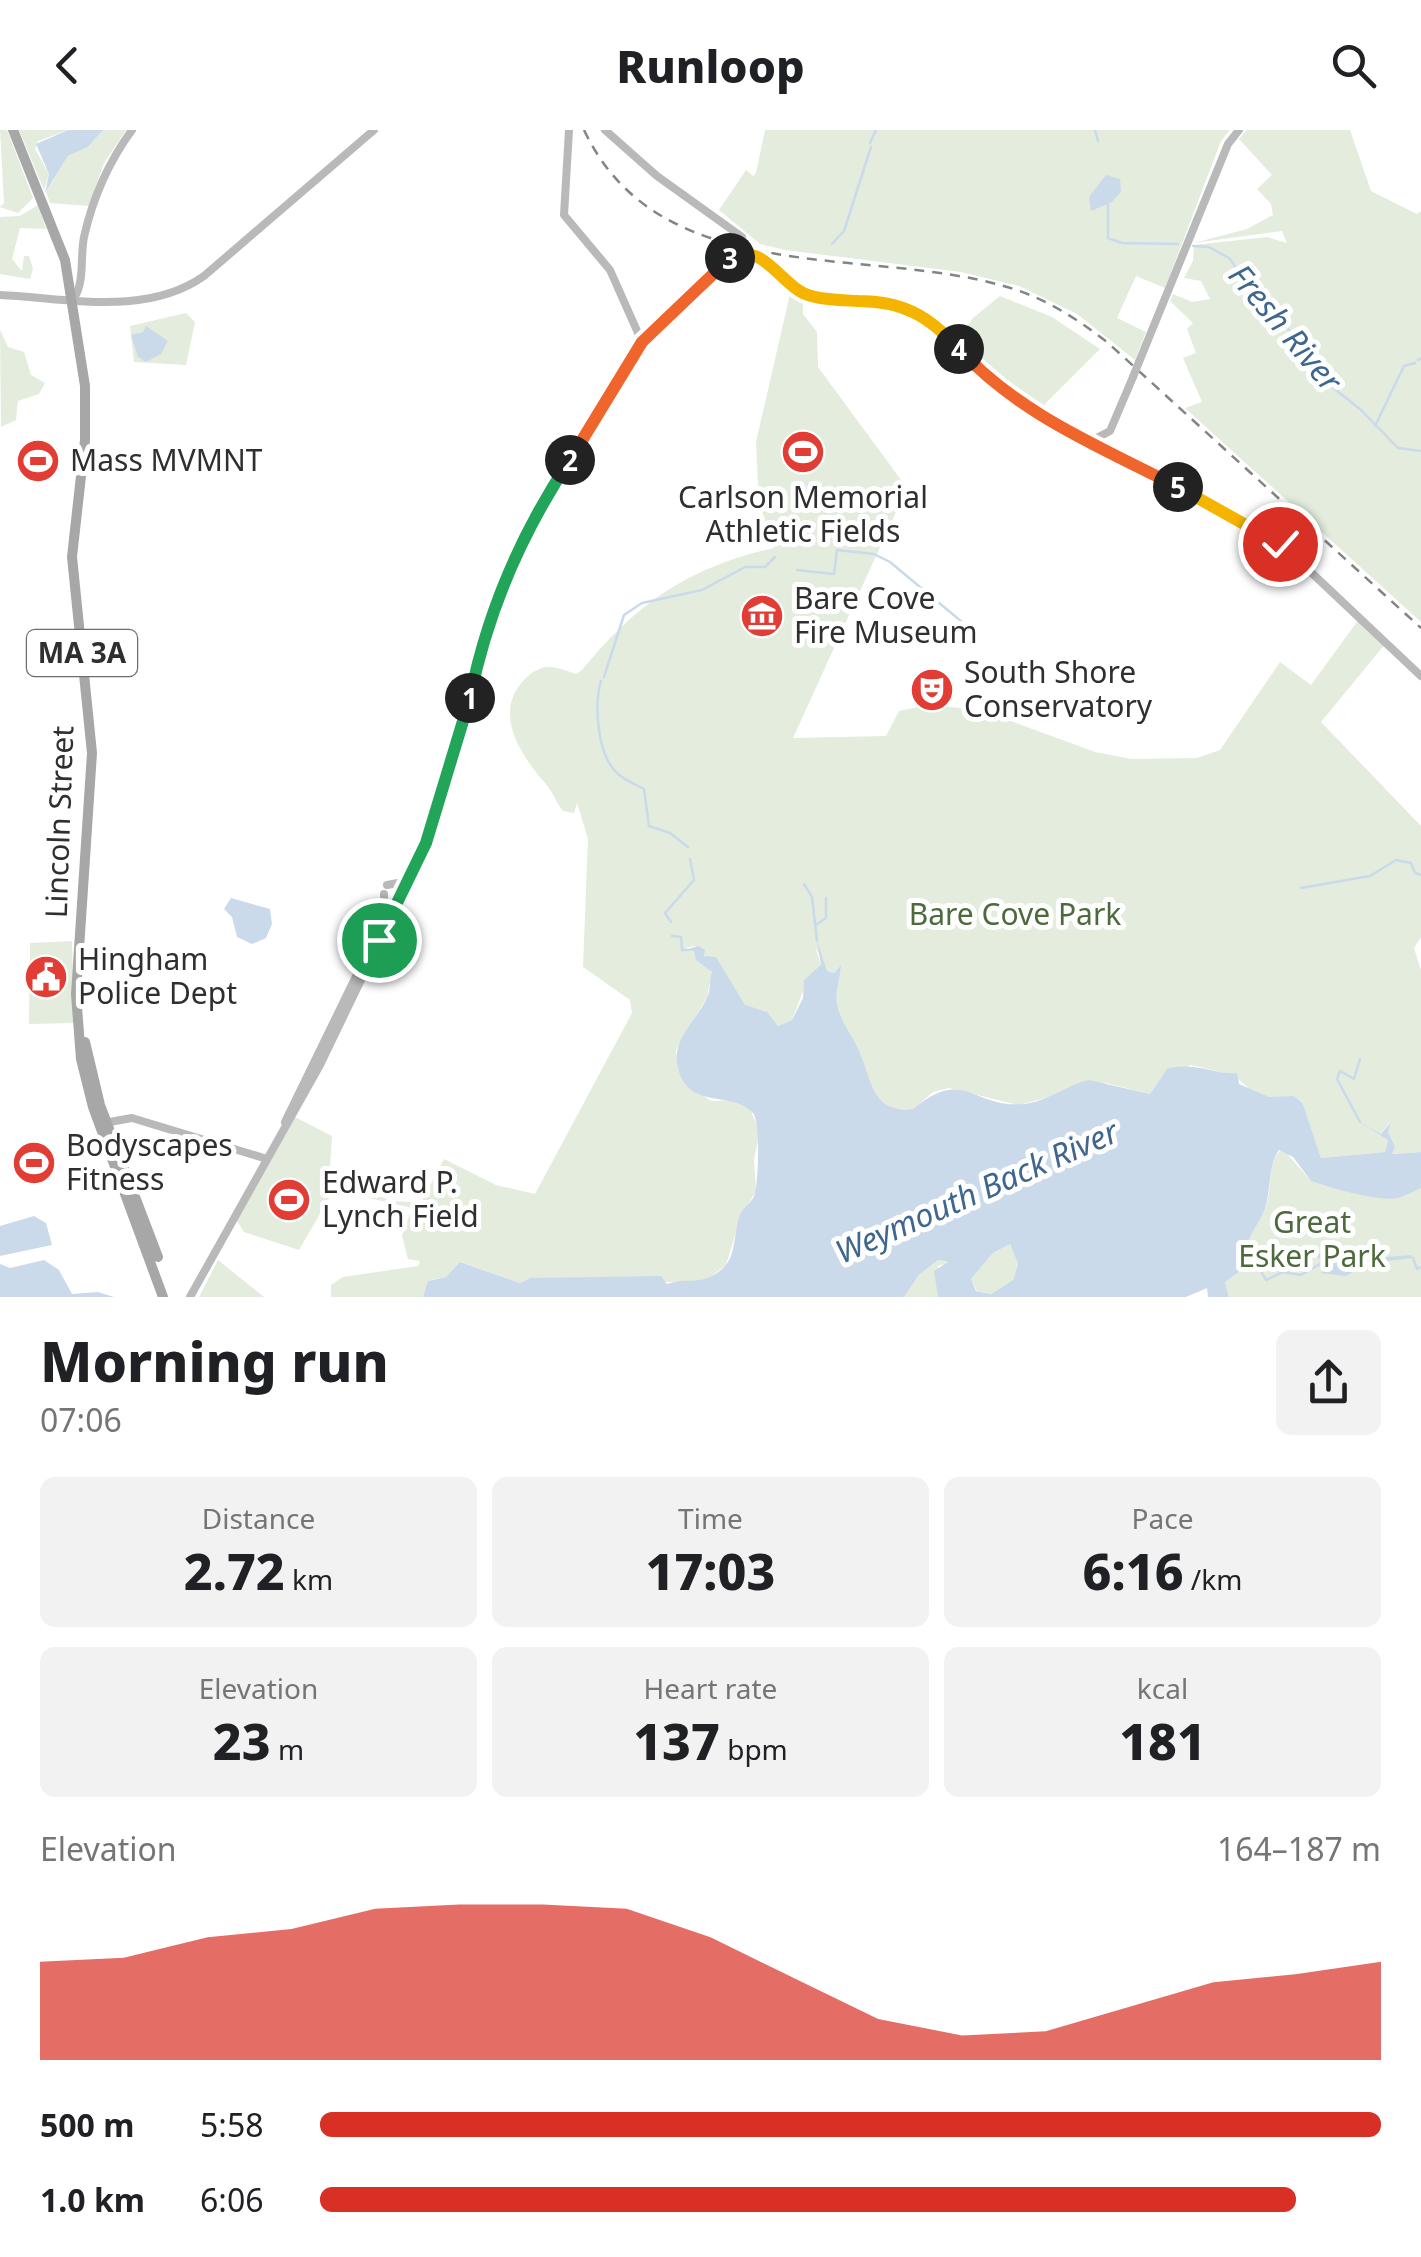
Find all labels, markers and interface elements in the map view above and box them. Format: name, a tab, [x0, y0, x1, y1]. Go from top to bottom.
text: Runloop	[616, 35, 805, 96]
icon: back	[40, 38, 95, 93]
icon: search	[1326, 38, 1381, 93]
pin: 3	[705, 233, 755, 283]
text: 3	[722, 239, 738, 277]
water label: Fresh River	[1220, 254, 1353, 401]
pin: 4	[934, 324, 984, 374]
text: 4	[951, 330, 967, 368]
sports icon: Carlson Memorial Athletic Fields	[780, 429, 826, 475]
pin: 2	[545, 435, 595, 485]
sports icon: Mass MVMNT	[15, 438, 61, 484]
place label: Mass MVMNT	[70, 439, 263, 480]
text: 2	[562, 441, 578, 479]
pin: 5	[1153, 462, 1203, 512]
text: 5	[1170, 468, 1186, 506]
place label: Carlson Memorial Athletic Fields	[678, 476, 928, 551]
pin	[1238, 502, 1323, 587]
icon: check	[1253, 517, 1308, 572]
place label: Bare Cove Fire Museum	[794, 577, 977, 652]
museum icon: Bare Cove Fire Museum	[739, 593, 785, 639]
road number: MA 3A	[27, 630, 137, 676]
place label: South Shore Conservatory	[964, 651, 1153, 726]
theatre icon: South Shore Conservatory	[909, 667, 955, 713]
pin: 1	[445, 673, 495, 723]
text: 1	[462, 679, 478, 717]
street label: Lincoln Street	[35, 725, 82, 919]
park label: Bare Cove Park	[909, 893, 1121, 934]
pin	[337, 898, 422, 983]
icon: arrive	[352, 913, 407, 968]
place label: Hingham Police Dept	[78, 938, 237, 1013]
public building icon: Hingham Police Dept	[23, 954, 69, 1000]
water label: Weymouth Back River	[828, 1108, 1126, 1272]
place label: Bodyscapes Fitness	[66, 1124, 233, 1199]
sports icon: Bodyscapes Fitness	[11, 1140, 57, 1186]
place label: Edward P. Lynch Field	[322, 1161, 479, 1236]
sports icon: Edward P. Lynch Field	[266, 1177, 312, 1223]
park label: Great Esker Park	[1238, 1201, 1386, 1276]
text: Morning run	[40, 1323, 389, 1398]
button: share	[1276, 1330, 1381, 1435]
text: 07:06	[40, 1398, 122, 1441]
text: Distance	[202, 1499, 315, 1537]
text: Time	[678, 1499, 743, 1537]
text: Pace	[1132, 1499, 1193, 1537]
text: 2.72	[184, 1537, 285, 1605]
text: 17:03	[646, 1537, 775, 1605]
text: 6:16	[1083, 1537, 1184, 1605]
text: km	[285, 1560, 333, 1598]
text: /km	[1184, 1560, 1242, 1598]
text: Elevation	[199, 1669, 318, 1707]
text: Heart rate	[644, 1669, 777, 1707]
text: kcal	[1137, 1669, 1188, 1707]
text: 23	[213, 1707, 271, 1775]
text: 137	[633, 1707, 720, 1775]
text: 181	[1119, 1707, 1206, 1775]
text: m	[271, 1730, 304, 1768]
text: bpm	[720, 1730, 788, 1768]
text: Elevation	[40, 1827, 177, 1870]
text: 164–187 m	[1217, 1827, 1381, 1870]
text: 500 m	[40, 2103, 134, 2146]
text: 5:58	[200, 2103, 264, 2146]
text: 1.0 km	[40, 2178, 145, 2221]
text: 6:06	[200, 2178, 264, 2221]

